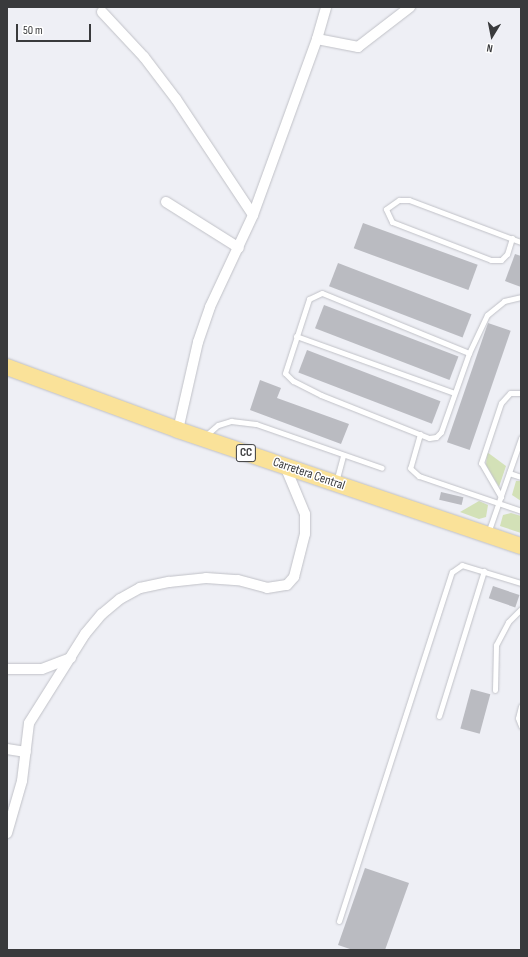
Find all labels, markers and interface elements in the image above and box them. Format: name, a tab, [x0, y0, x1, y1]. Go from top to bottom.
scale bar	[18, 16, 93, 42]
north arrow	[472, 16, 512, 56]
text: 50 m	[23, 23, 43, 38]
text: N	[486, 41, 494, 55]
road number: CC	[235, 443, 257, 463]
street label: Carretera Central	[271, 454, 347, 494]

